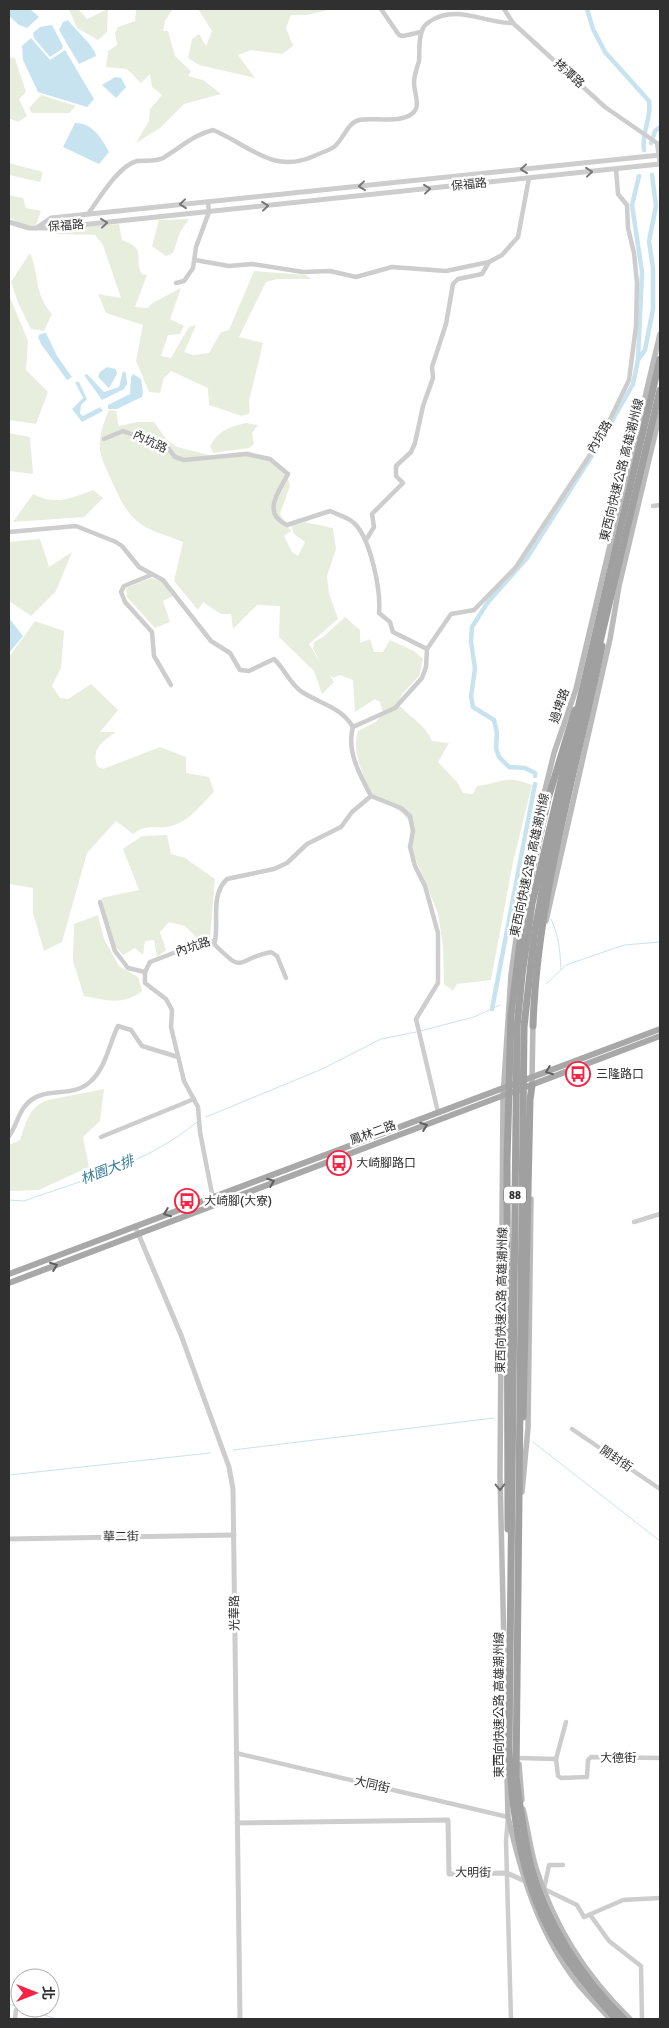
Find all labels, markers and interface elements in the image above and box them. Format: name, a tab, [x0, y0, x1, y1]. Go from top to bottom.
street label: 拷潭路	[551, 56, 587, 92]
one-way arrow	[520, 164, 528, 175]
one-way arrow	[585, 167, 593, 178]
street label: 保福路	[450, 176, 488, 194]
one-way arrow	[358, 180, 366, 191]
one-way arrow	[423, 184, 431, 195]
one-way arrow	[179, 198, 187, 209]
one-way arrow	[262, 201, 270, 212]
street label: 保福路	[48, 217, 84, 235]
one-way arrow	[100, 217, 108, 228]
street label: 東西向快速公路 高雄潮州線	[597, 397, 647, 543]
street label: 內坑路	[584, 418, 616, 456]
street label: 內坑路	[131, 428, 169, 456]
street label: 過埤路	[547, 687, 573, 725]
street label: 東西向快速公路 高雄潮州線	[507, 792, 553, 938]
street label: 內坑路	[174, 934, 212, 960]
bus stop icon: 三隆路口	[565, 1061, 591, 1087]
one-way arrow	[545, 1065, 554, 1075]
place label: 三隆路口	[596, 1067, 644, 1082]
street label: 鳳林二路	[348, 1118, 398, 1148]
one-way arrow	[419, 1122, 428, 1132]
bus stop icon: 大崎腳路口	[326, 1150, 352, 1176]
water label: 林園大排	[78, 1151, 138, 1188]
place label: 大崎腳路口	[356, 1156, 416, 1171]
one-way arrow	[267, 1178, 275, 1188]
road number: 88	[504, 1186, 526, 1204]
bus stop icon: 大崎腳(大寮)	[174, 1188, 200, 1214]
place label: 大崎腳(大寮)	[204, 1194, 272, 1209]
one-way arrow	[164, 1207, 172, 1217]
street label: 東西向快速公路 高雄潮州線	[493, 1227, 511, 1373]
one-way arrow	[50, 1262, 58, 1272]
street label: 開封街	[597, 1443, 635, 1475]
one-way arrow	[495, 1483, 505, 1491]
street label: 華二街	[103, 1529, 139, 1545]
street label: 光華路	[227, 1595, 243, 1631]
street label: 東西向快速公路 高雄潮州線	[492, 1632, 507, 1778]
street label: 大德街	[600, 1751, 636, 1766]
street label: 大同街	[353, 1774, 391, 1796]
street label: 大明街	[455, 1865, 491, 1881]
north arrow	[10, 1968, 60, 2018]
text: 北	[39, 1986, 56, 2000]

